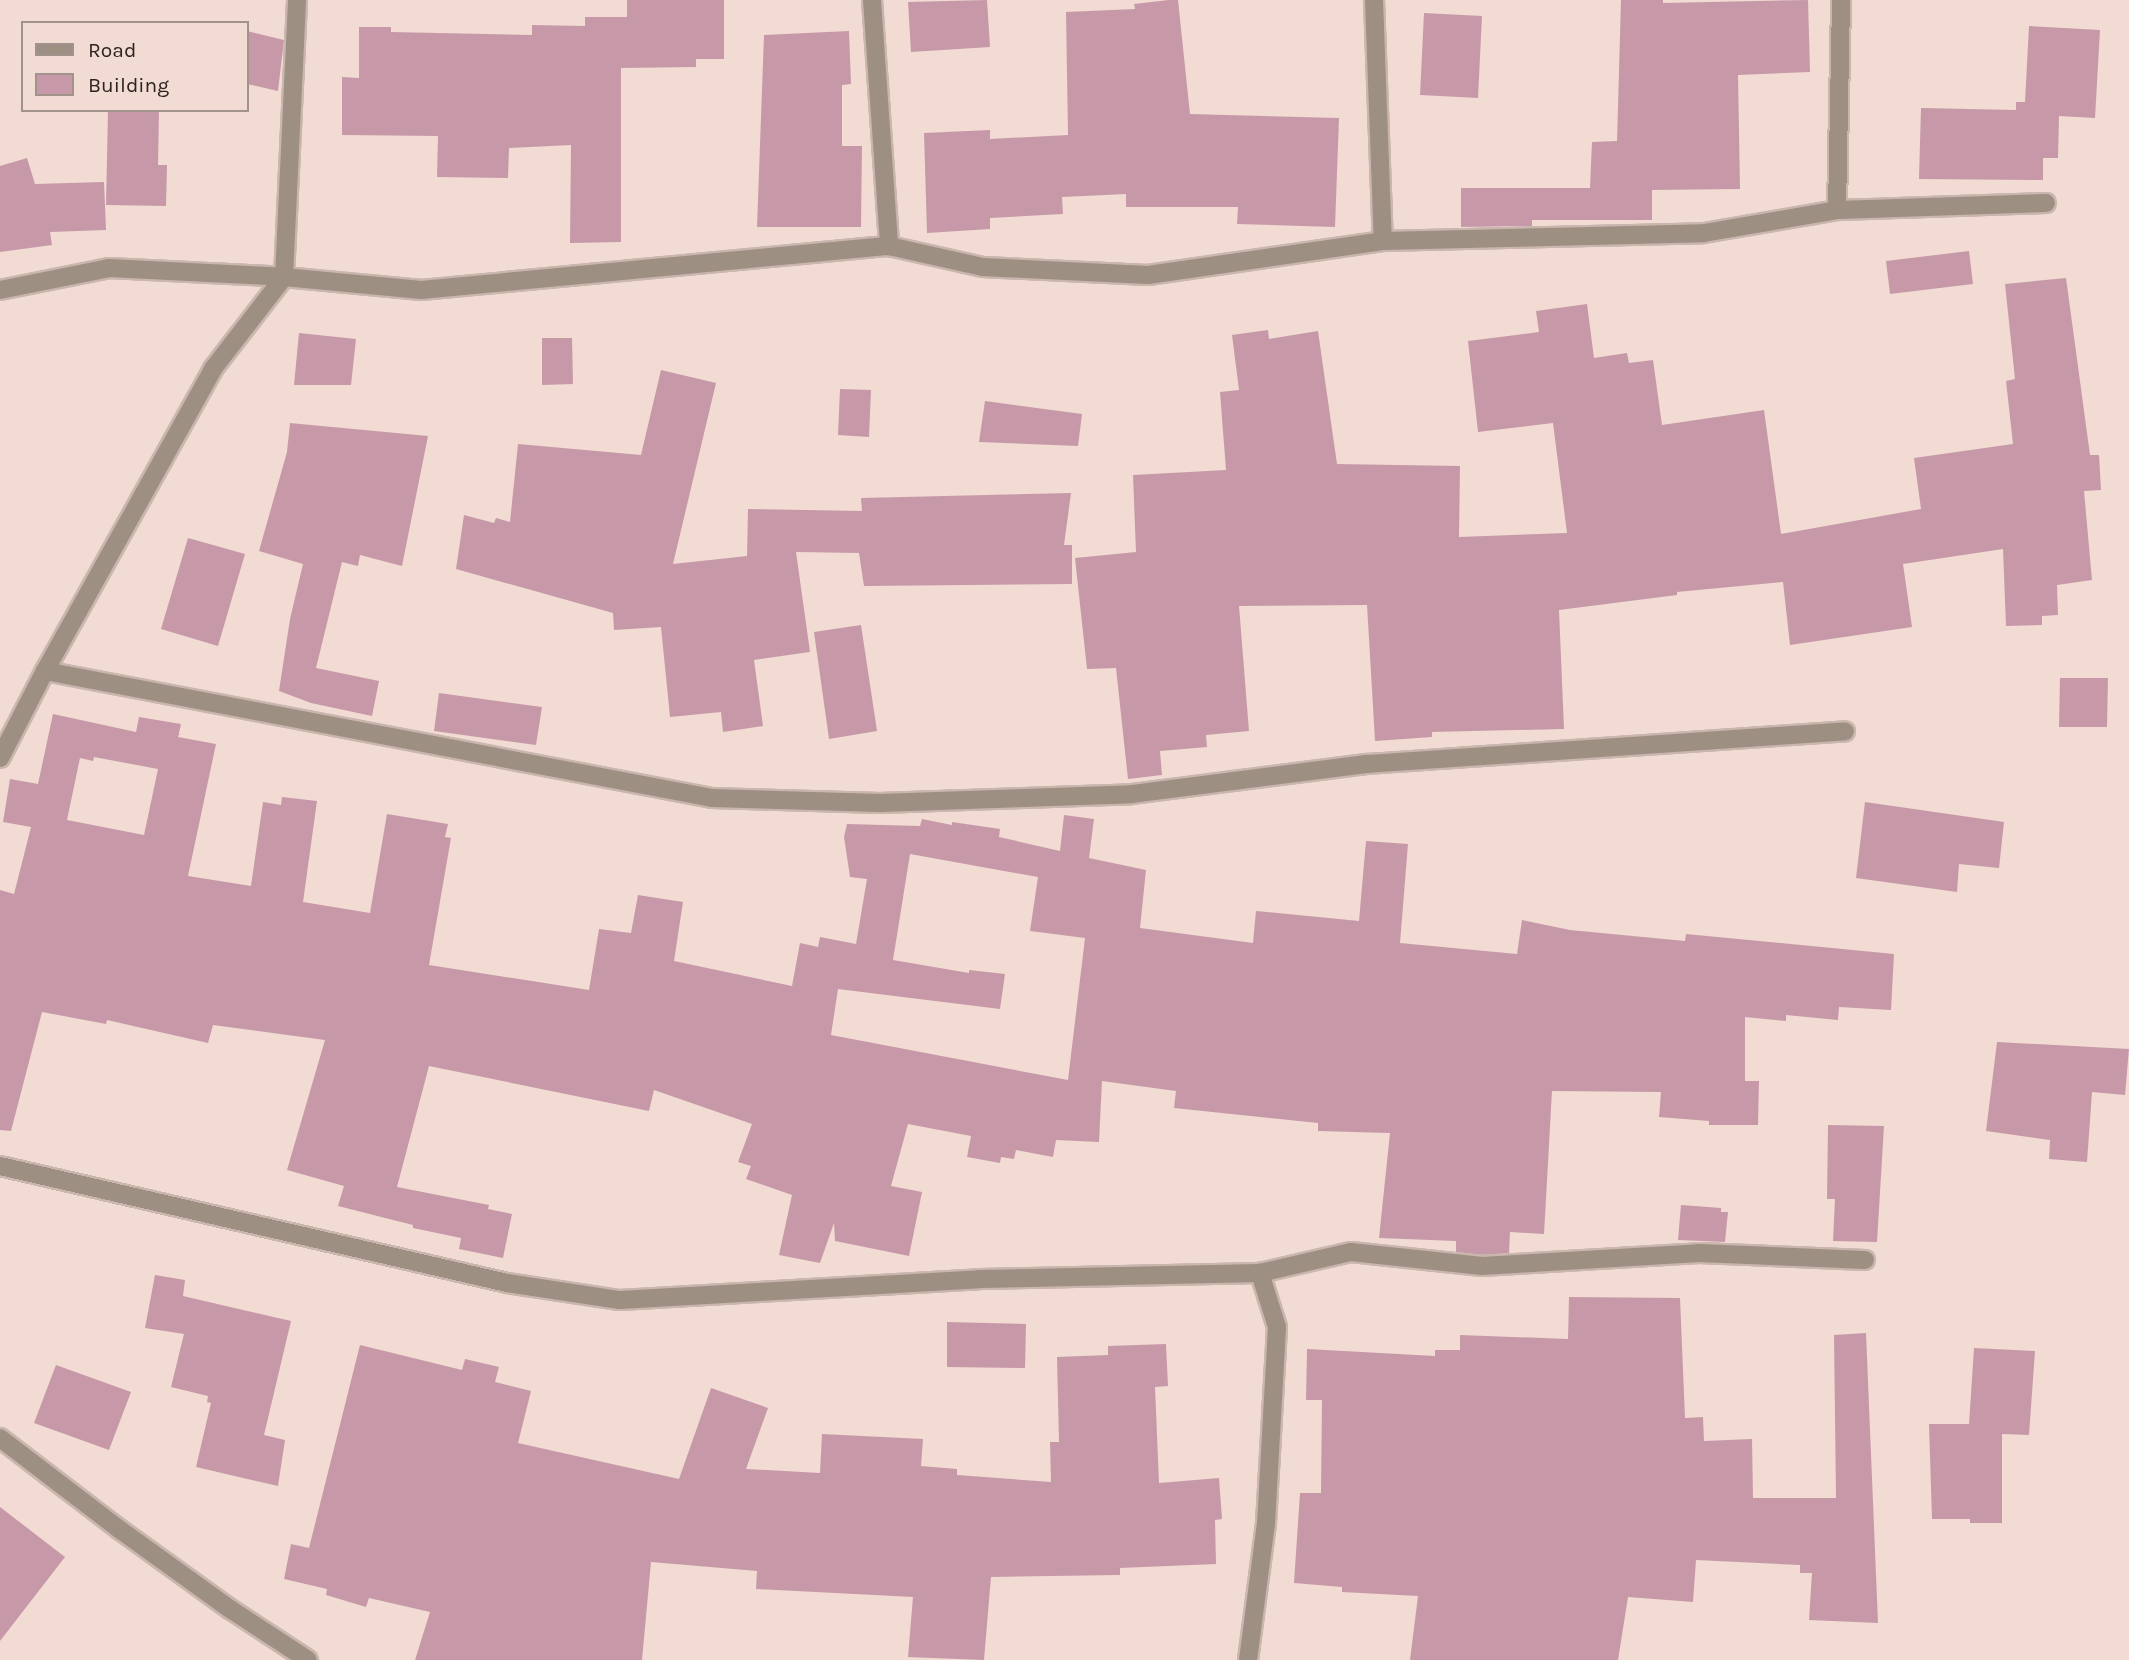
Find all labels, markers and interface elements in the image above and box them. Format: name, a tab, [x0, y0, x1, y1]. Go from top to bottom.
legend	[21, 21, 248, 112]
text: Road	[88, 38, 136, 62]
text: Building	[88, 73, 169, 97]

